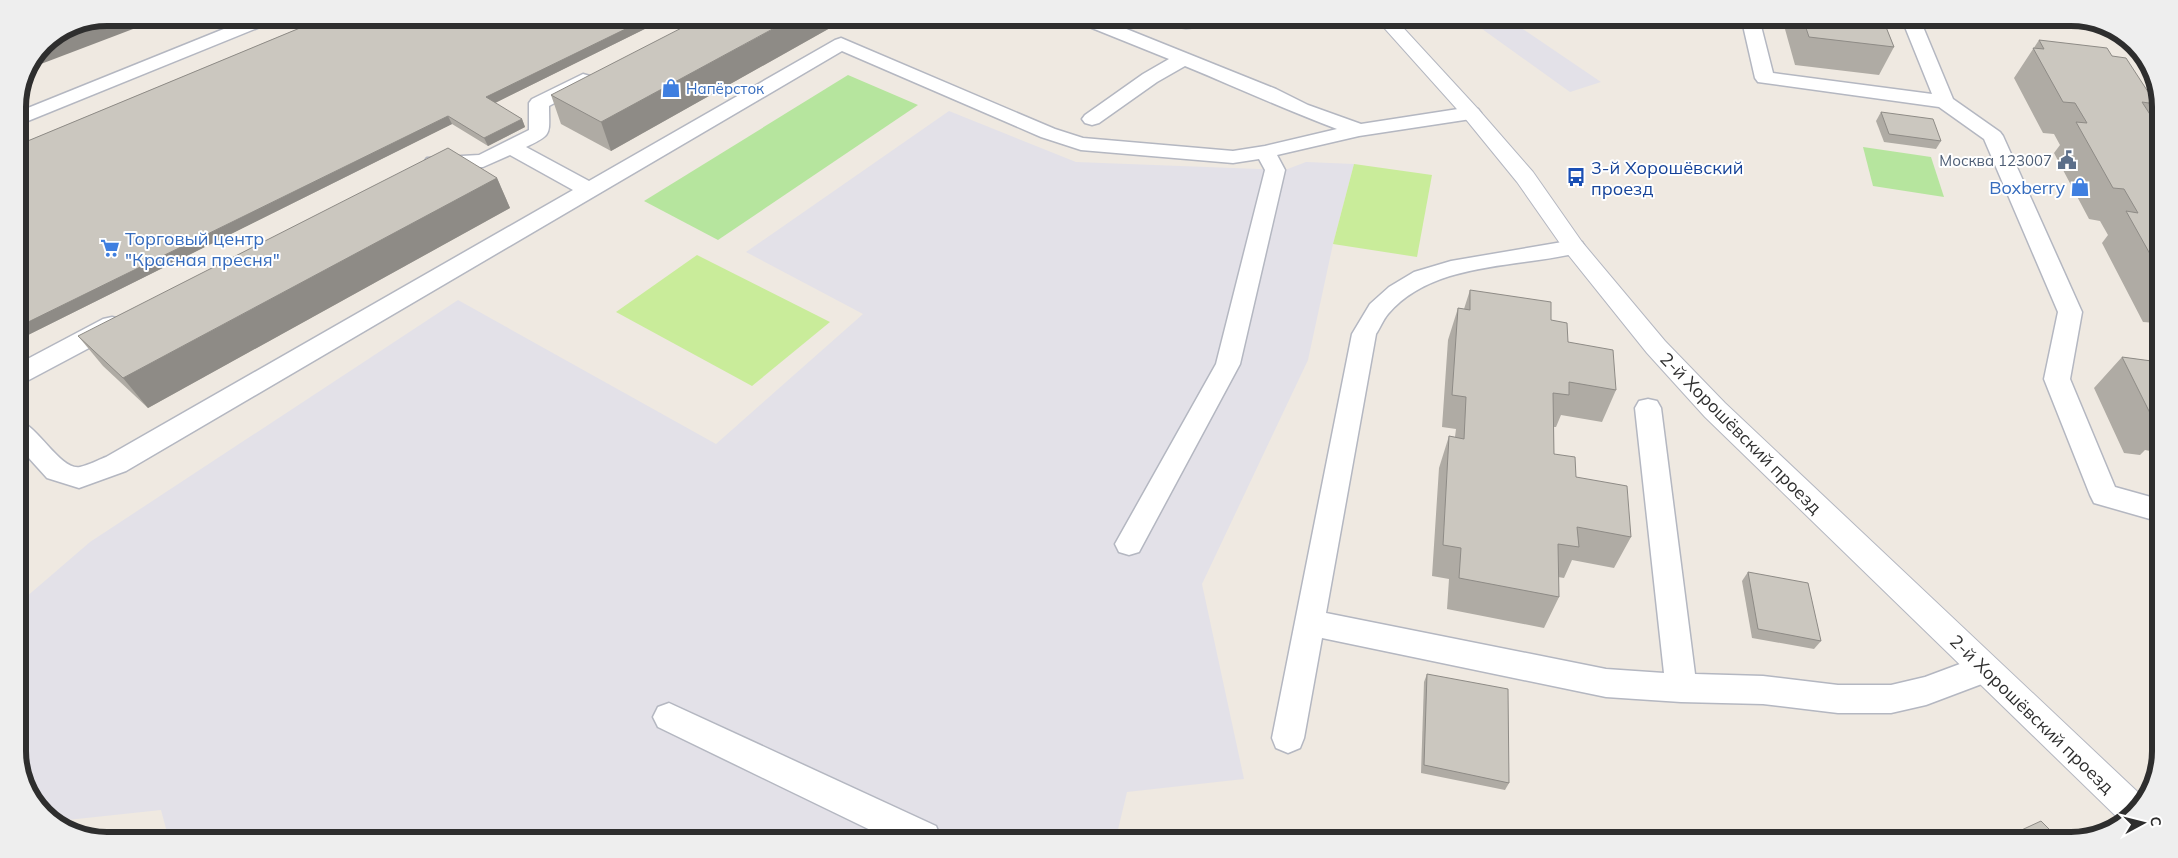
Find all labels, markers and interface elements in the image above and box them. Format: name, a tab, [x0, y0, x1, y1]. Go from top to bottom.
shop icon: Напёрсток	[660, 77, 682, 99]
place label: Напёрсток	[686, 79, 765, 98]
public building icon: Москва 123007	[2056, 149, 2078, 171]
place label: Москва 123007	[1939, 151, 2052, 170]
place label: 3-й Хорошёвский проезд	[1591, 156, 1743, 200]
bus stop icon: 3-й Хорошёвский проезд	[1565, 166, 1587, 188]
place label: Boxberry	[1989, 176, 2065, 199]
shop icon: Boxberry	[2069, 176, 2091, 198]
place label: Торговый центр "Красная пресня"	[125, 227, 280, 271]
supermarket icon: Торговый центр "Красная пресня"	[99, 237, 121, 259]
street label: 2-й Хорошёвский проезд	[1655, 347, 1827, 519]
street label: 2-й Хорошёвский проезд	[1945, 630, 2119, 799]
north arrow	[2118, 798, 2168, 848]
text: С	[2146, 816, 2165, 827]

